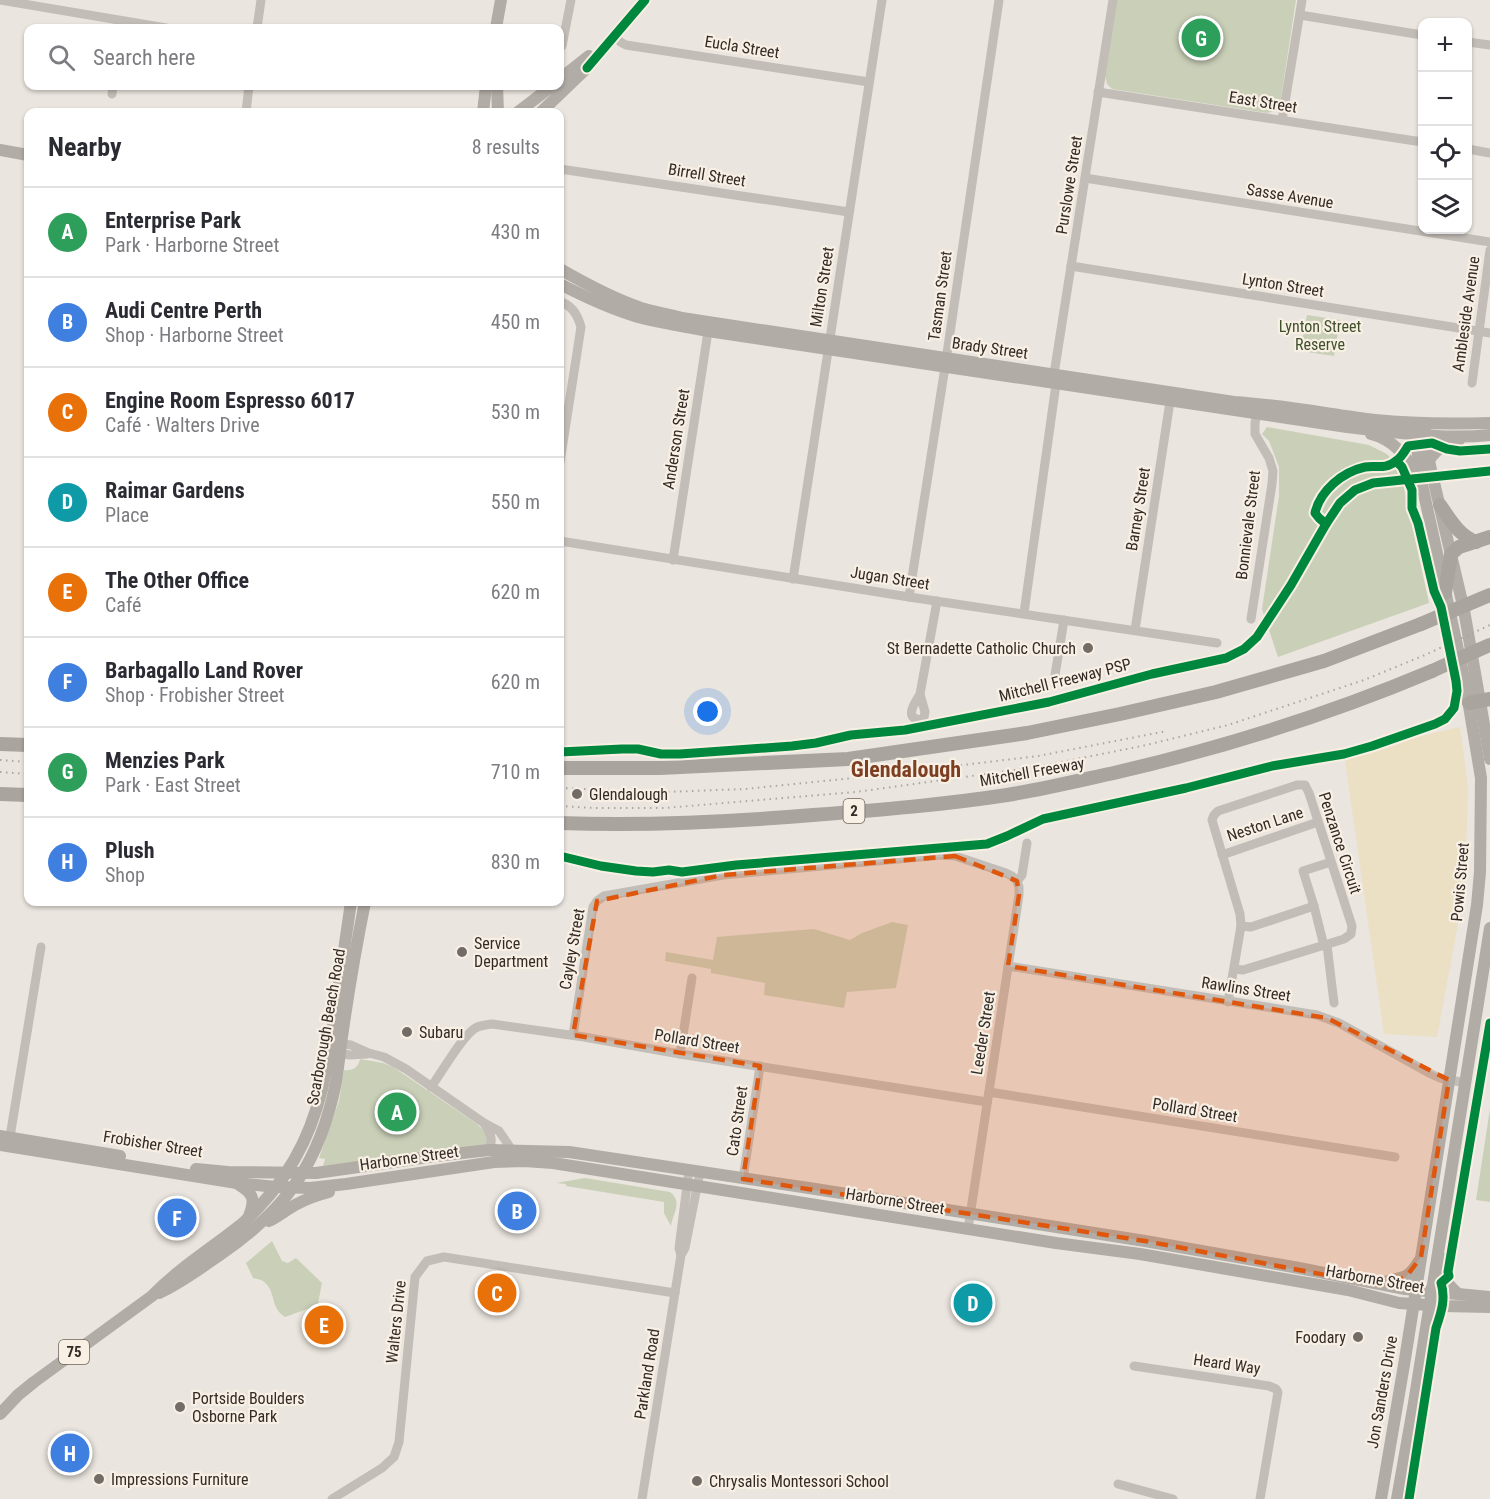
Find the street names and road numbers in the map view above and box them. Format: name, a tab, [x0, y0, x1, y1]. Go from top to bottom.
street label: Eucla Street	[703, 32, 781, 62]
street label: East Street	[1228, 87, 1299, 117]
street label: Purslowe Street	[1052, 134, 1086, 236]
street label: Birrell Street	[667, 160, 747, 191]
street label: Sasse Avenue	[1245, 180, 1335, 212]
street label: Milton Street	[806, 245, 838, 328]
street label: Tasman Street	[924, 249, 956, 342]
street label: Ambleside Avenue	[1448, 255, 1484, 373]
street label: Lynton Street	[1241, 269, 1325, 301]
street label: Brady Street	[951, 333, 1030, 363]
street label: Anderson Street	[659, 387, 693, 491]
street label: Barney Street	[1122, 466, 1154, 552]
street label: Bonnievale Street	[1232, 469, 1264, 581]
street label: Jugan Street	[849, 562, 931, 594]
street label: Mitchell Freeway PSP	[997, 654, 1133, 706]
street label: Mitchell Freeway	[978, 753, 1086, 791]
street label: Penzance Circuit	[1315, 790, 1365, 897]
road number: 2	[844, 799, 864, 823]
street label: Neston Lane	[1224, 803, 1306, 845]
street label: Powis Street	[1447, 841, 1473, 922]
street label: Cayley Street	[556, 907, 589, 991]
street label: Scarborough Beach Road	[303, 947, 349, 1107]
street label: Rawlins Street	[1200, 973, 1292, 1005]
street label: Leeder Street	[967, 990, 999, 1076]
street label: Pollard Street	[653, 1025, 741, 1057]
street label: Cato Street	[723, 1085, 751, 1157]
street label: Pollard Street	[1151, 1094, 1239, 1126]
street label: Frobisher Street	[102, 1127, 204, 1161]
street label: Harborne Street	[358, 1142, 460, 1174]
street label: Harborne Street	[844, 1184, 946, 1218]
street label: Harborne Street	[1324, 1261, 1426, 1297]
street label: Walters Drive	[382, 1280, 410, 1364]
street label: Parkland Road	[630, 1327, 664, 1421]
street label: Jon Sanders Drive	[1363, 1334, 1401, 1450]
road number: 75	[59, 1340, 89, 1364]
street label: Heard Way	[1192, 1350, 1262, 1378]

